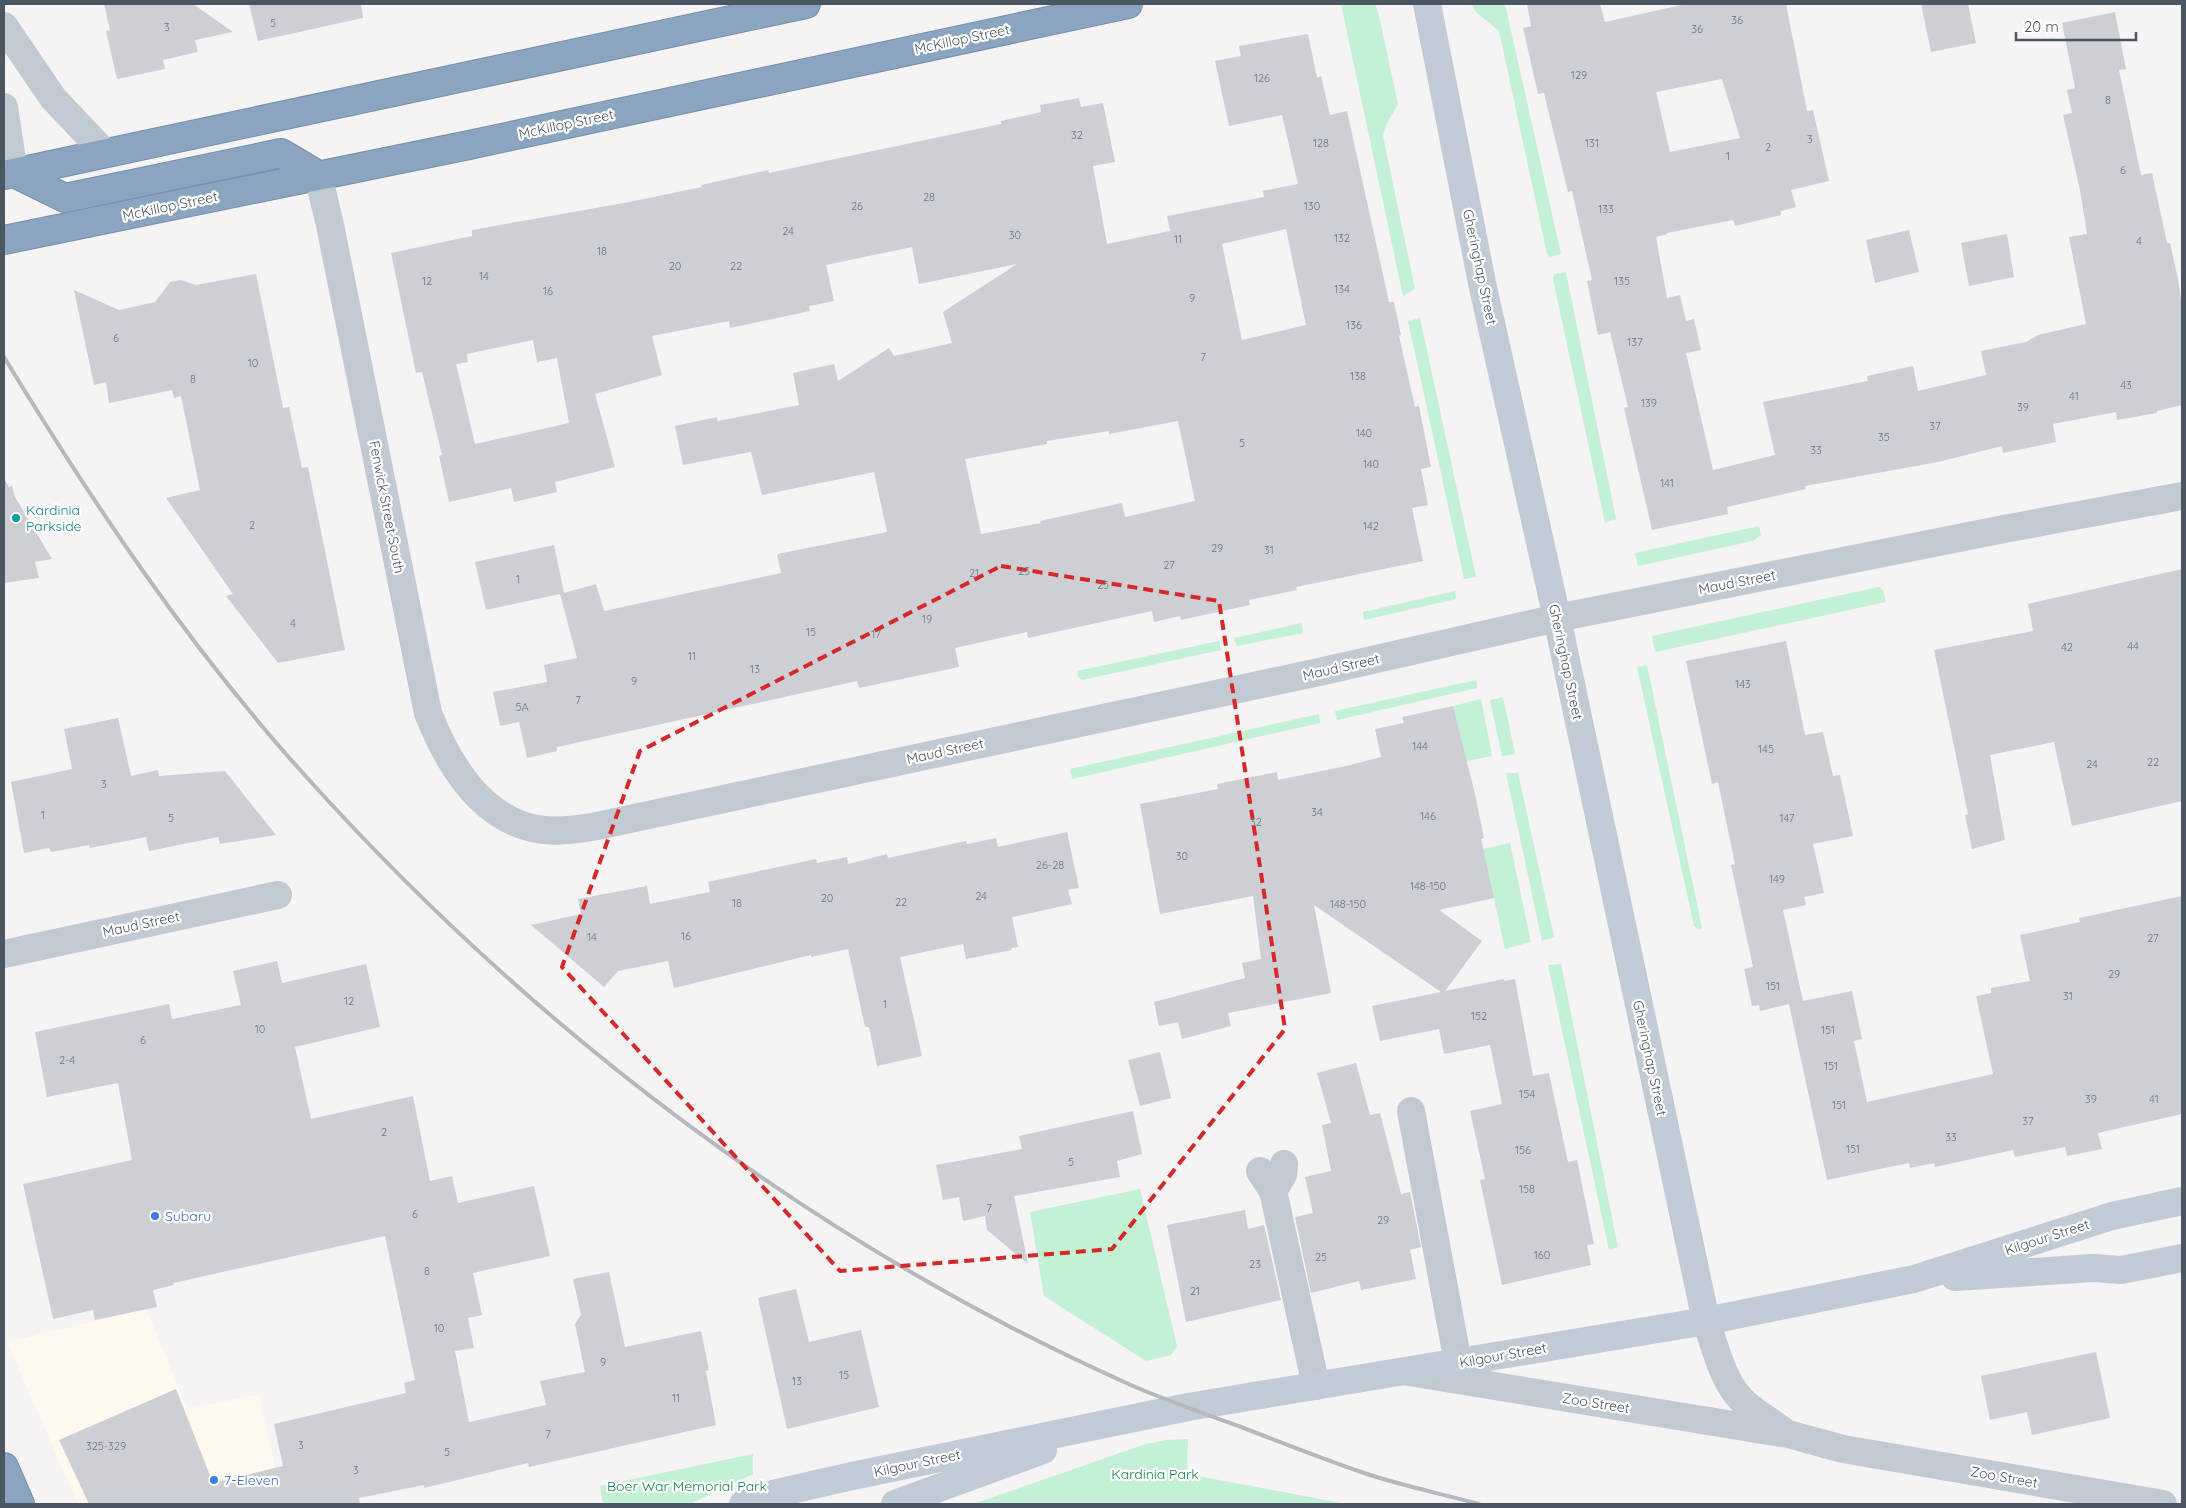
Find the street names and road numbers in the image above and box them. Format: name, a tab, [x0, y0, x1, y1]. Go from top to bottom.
street label: McKillop Street	[913, 20, 1011, 58]
street label: McKillop Street	[517, 105, 615, 143]
street label: McKillop Street	[121, 187, 219, 225]
street label: Gheringhap Street	[1459, 208, 1501, 327]
street label: Fenwick Street South	[365, 439, 409, 575]
street label: Maud Street	[1697, 566, 1777, 598]
street label: Gheringhap Street	[1545, 603, 1587, 722]
street label: Maud Street	[1301, 649, 1381, 685]
street label: Maud Street	[905, 734, 985, 768]
street label: Maud Street	[101, 907, 181, 941]
street label: Gheringhap Street	[1629, 999, 1671, 1118]
street label: Kilgour Street	[2002, 1215, 2092, 1259]
street label: Kilgour Street	[1458, 1338, 1548, 1371]
street label: Zoo Street	[1561, 1389, 1631, 1417]
street label: Kilgour Street	[872, 1445, 962, 1481]
street label: Zoo Street	[1969, 1462, 2039, 1492]

